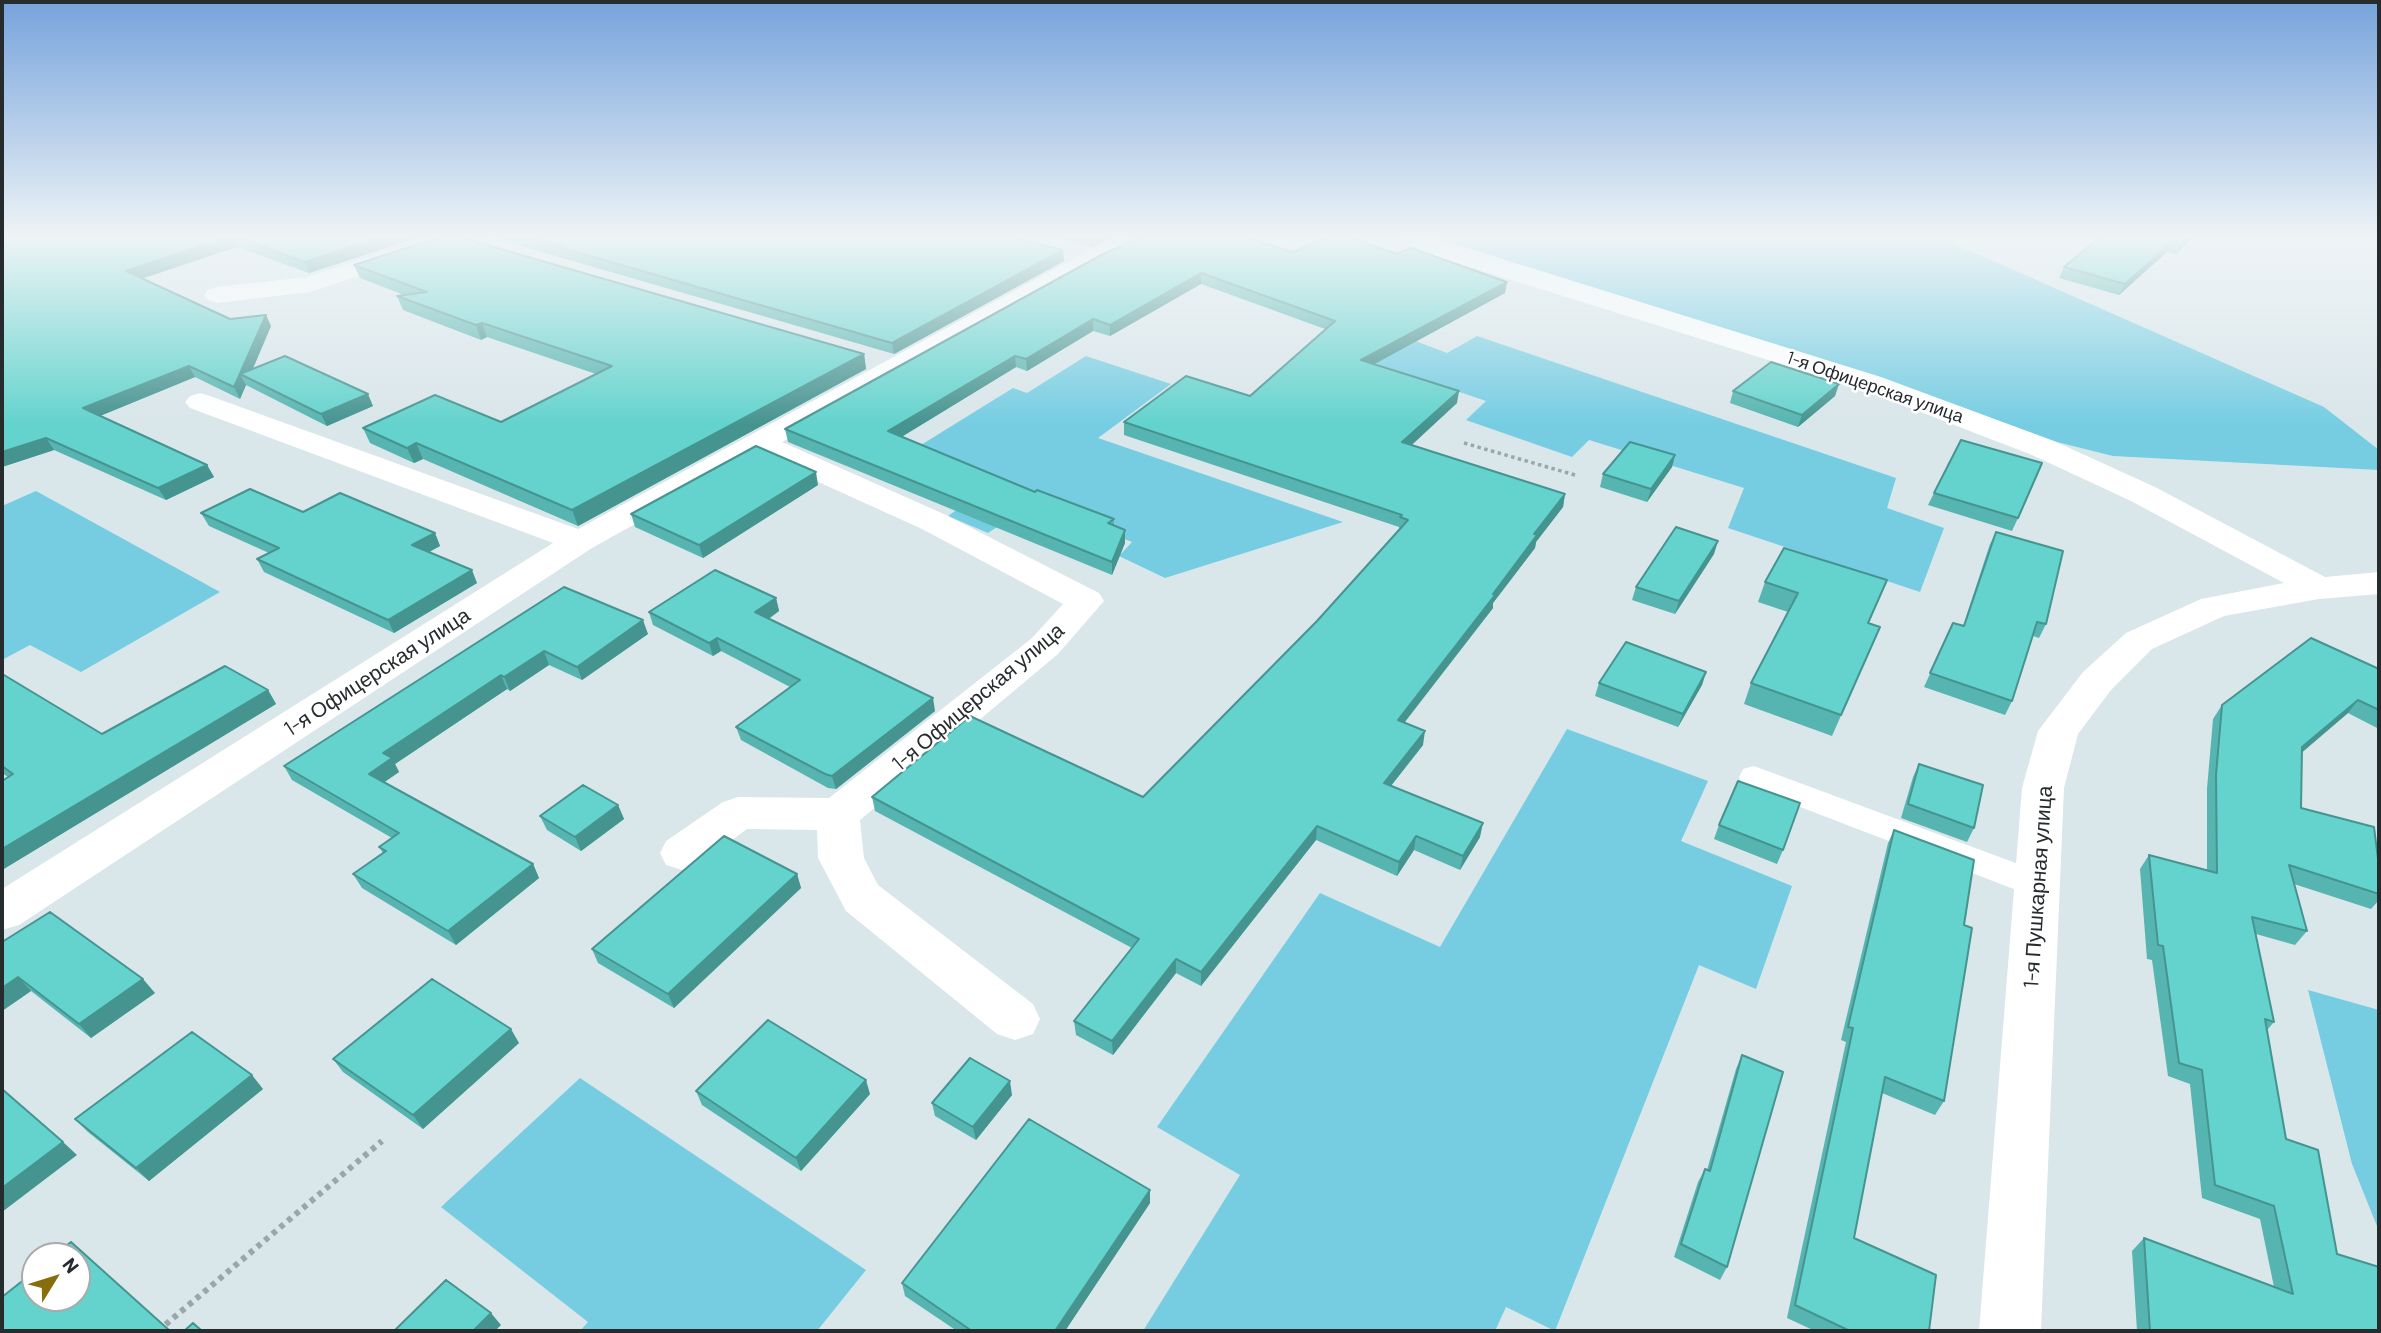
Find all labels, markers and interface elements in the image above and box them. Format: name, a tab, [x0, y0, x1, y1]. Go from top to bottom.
street label: 1-я Офицерская улица	[1784, 347, 1966, 427]
street label: 1-я Офицерская улица	[279, 602, 475, 742]
street label: 1-я Офицерская улица	[887, 618, 1069, 776]
street label: 1-я Пушкарная улица	[2018, 785, 2058, 989]
north arrow	[21, 1242, 91, 1312]
text: N	[58, 1253, 84, 1277]

